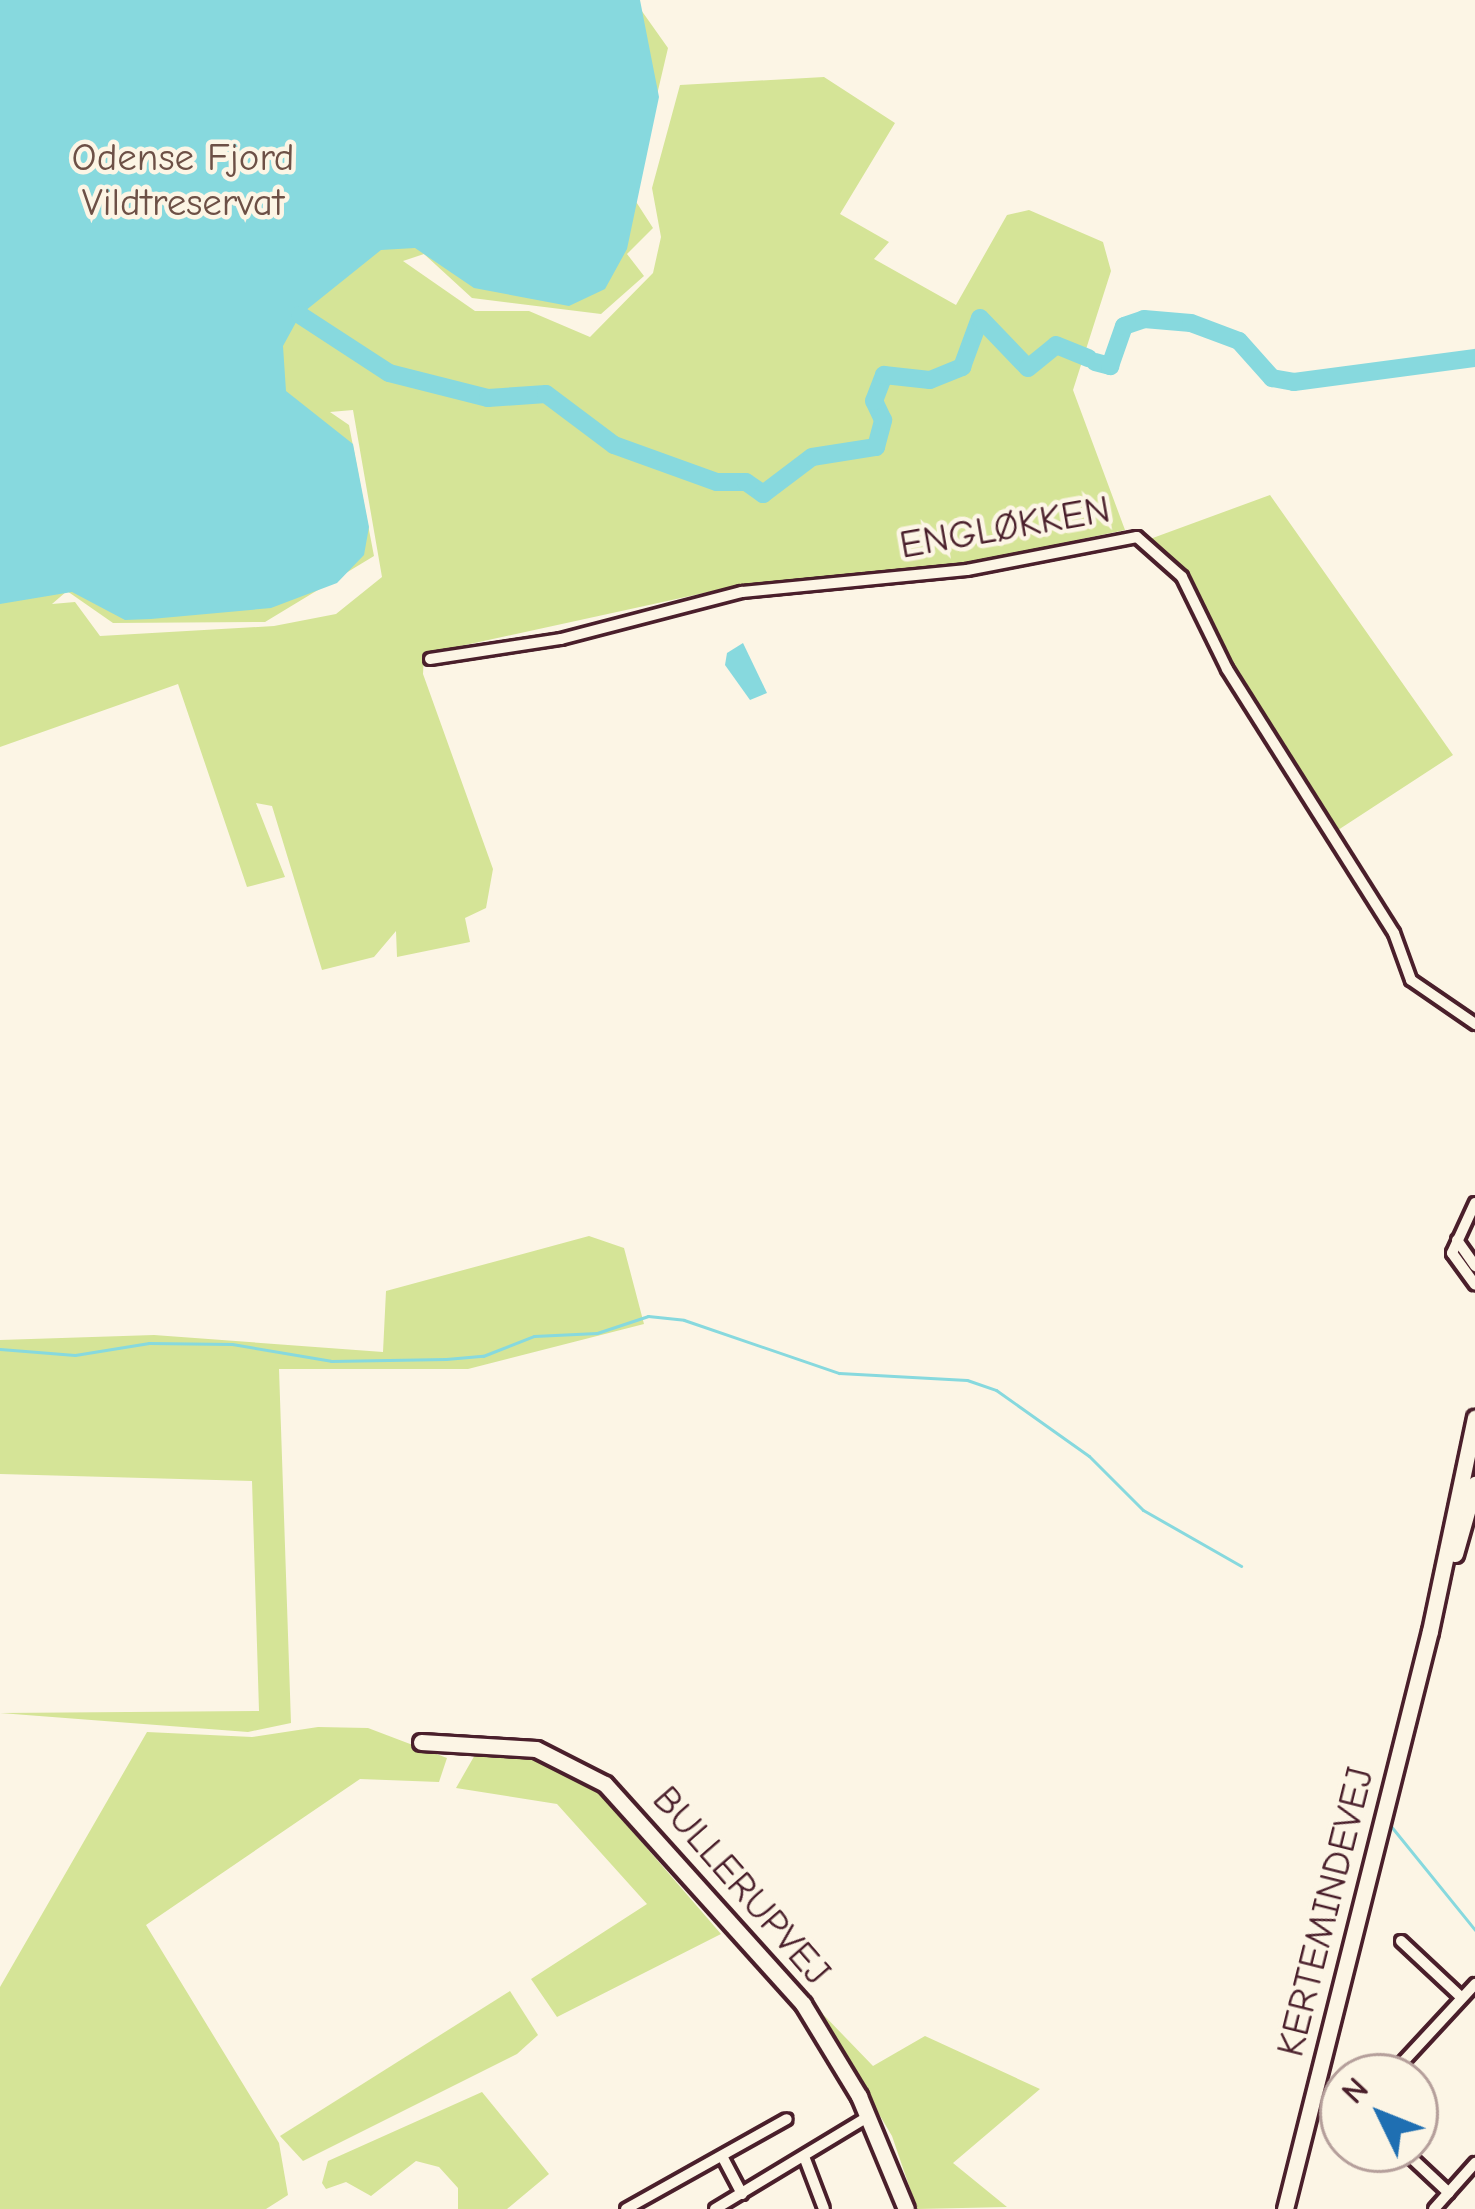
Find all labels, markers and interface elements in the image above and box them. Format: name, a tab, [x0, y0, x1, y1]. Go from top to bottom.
park label: Odense Fjord Vildtreservat	[72, 136, 294, 227]
street label: ENGLØKKEN	[896, 486, 1114, 570]
street label: KERTEMINDEVEJ	[1267, 1763, 1385, 2061]
street label: BULLERUPVEJ	[642, 1777, 840, 1995]
north arrow	[1319, 2053, 1439, 2173]
text: N	[1334, 2070, 1376, 2111]

